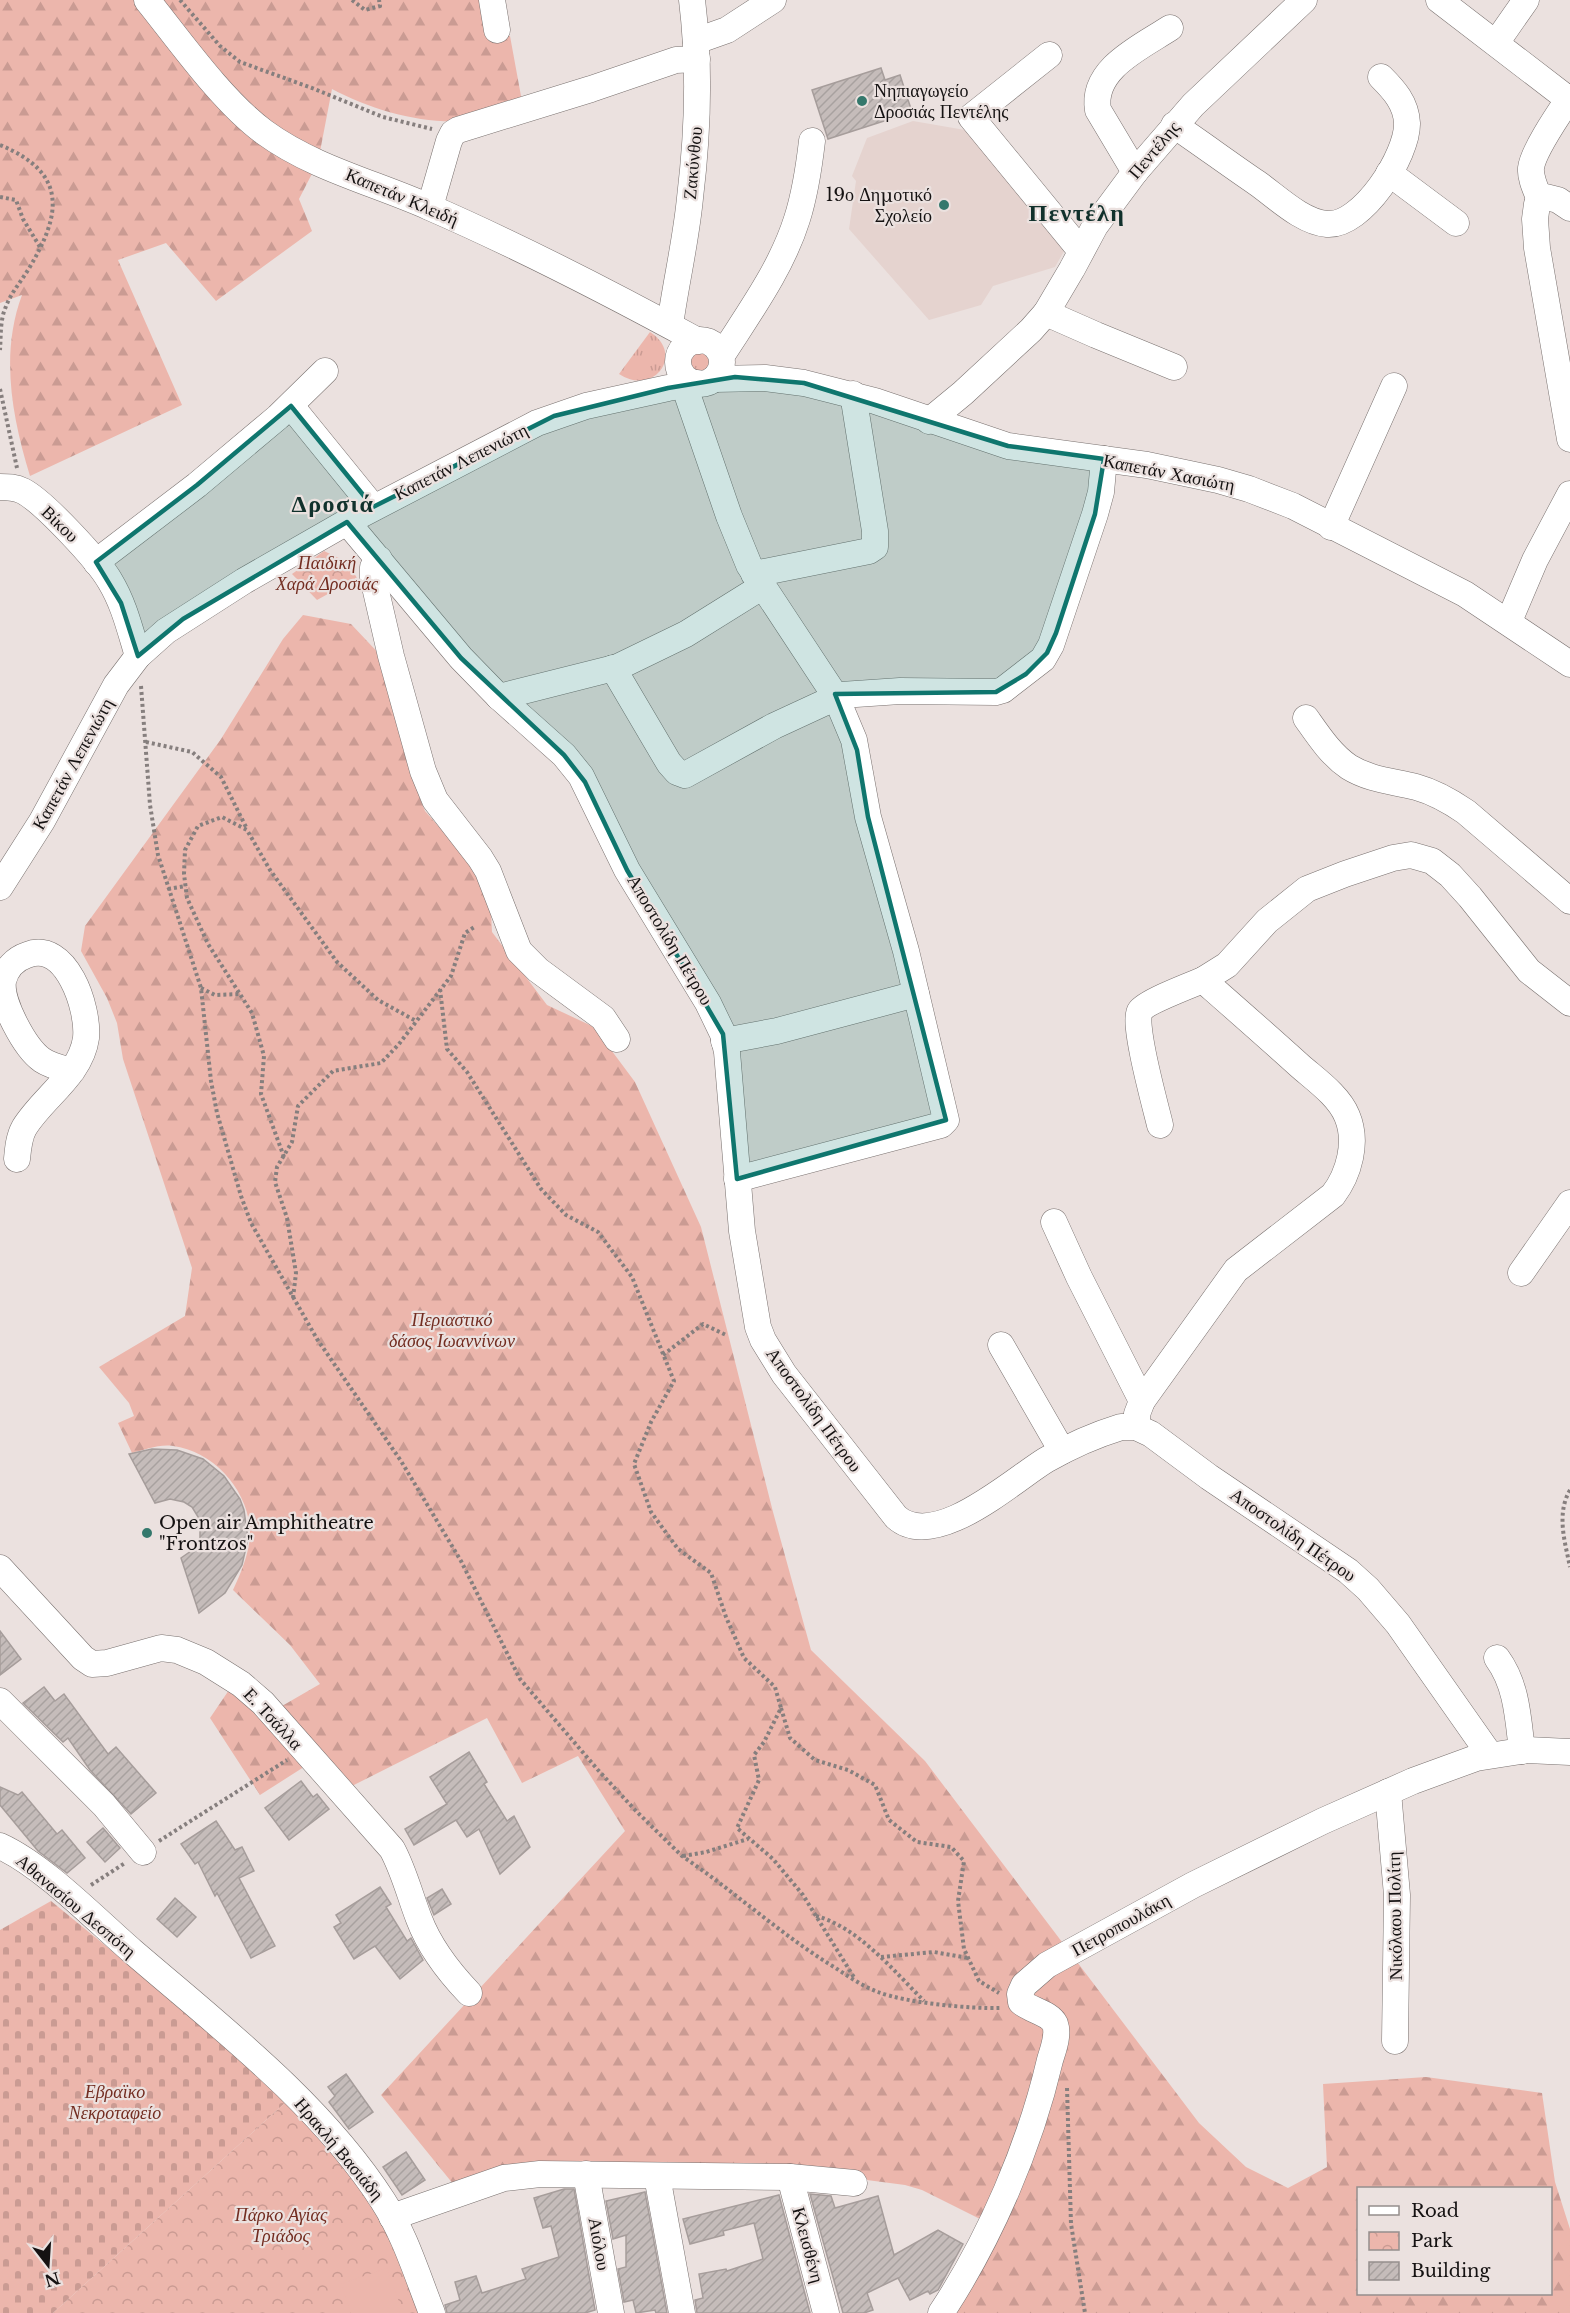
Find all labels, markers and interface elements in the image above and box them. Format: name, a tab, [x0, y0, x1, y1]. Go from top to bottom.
place label: Νηπιαγωγείο Δροσιάς Πεντέλης	[874, 80, 1008, 123]
marker: Νηπιαγωγείο Δροσιάς Πεντέλης	[855, 94, 869, 108]
street label: Πεντέλης	[1124, 117, 1184, 183]
street label: Ζακύνθου	[679, 126, 707, 200]
street label: Καπετάν Κλειδή	[342, 163, 462, 231]
place label: 19ο Δημοτικό Σχολείο	[826, 184, 932, 227]
marker: 19ο Δημοτικό Σχολείο	[937, 198, 951, 212]
district label: Πεντέλη	[1029, 198, 1125, 227]
street label: Καπετάν Λεπενιώτη	[390, 419, 532, 505]
street label: Καπετάν Χασιώτη	[1101, 449, 1237, 497]
district label: Δροσιά	[292, 489, 374, 518]
street label: Βίκου	[37, 501, 83, 547]
park label: Παιδική Χαρά Δροσιάς	[275, 552, 379, 595]
street label: Καπετάν Λεπενιώτη	[28, 694, 118, 834]
street label: Αποστολίδη Πέτρου	[622, 871, 718, 1009]
park label: Περιαστικό δάσος Ιωαννίνων	[389, 1309, 515, 1352]
street label: Αποστολίδη Πέτρου	[762, 1344, 867, 1477]
street label: Αποστολίδη Πέτρου	[1226, 1483, 1360, 1587]
place label: Open air Amphitheatre "Frontzos"	[159, 1512, 374, 1555]
marker: Open air Amphitheatre "Frontzos"	[140, 1526, 154, 1540]
street label: Ε. Τσάλλα	[239, 1683, 308, 1755]
street label: Αθανασίου Δεσπότη	[12, 1849, 140, 1963]
street label: Νικόλαου Πολίτη	[1383, 1851, 1407, 1981]
street label: Πετροπουλάκη	[1068, 1889, 1174, 1961]
park label: Εβραϊκο Νεκροταφείο	[68, 2081, 161, 2124]
street label: Ηρακλή Βασιάδη	[290, 2093, 388, 2205]
legend	[1357, 2187, 1552, 2295]
text: Road	[1411, 2200, 1459, 2222]
park label: Πάρκο Αγίας Τριάδος	[234, 2204, 328, 2247]
street label: Κλεισθένη	[787, 2205, 829, 2285]
street label: Αιόλου	[584, 2216, 614, 2272]
text: Park	[1411, 2230, 1453, 2252]
north arrow	[18, 2235, 78, 2295]
text: Building	[1411, 2260, 1490, 2282]
text: N	[42, 2268, 63, 2291]

